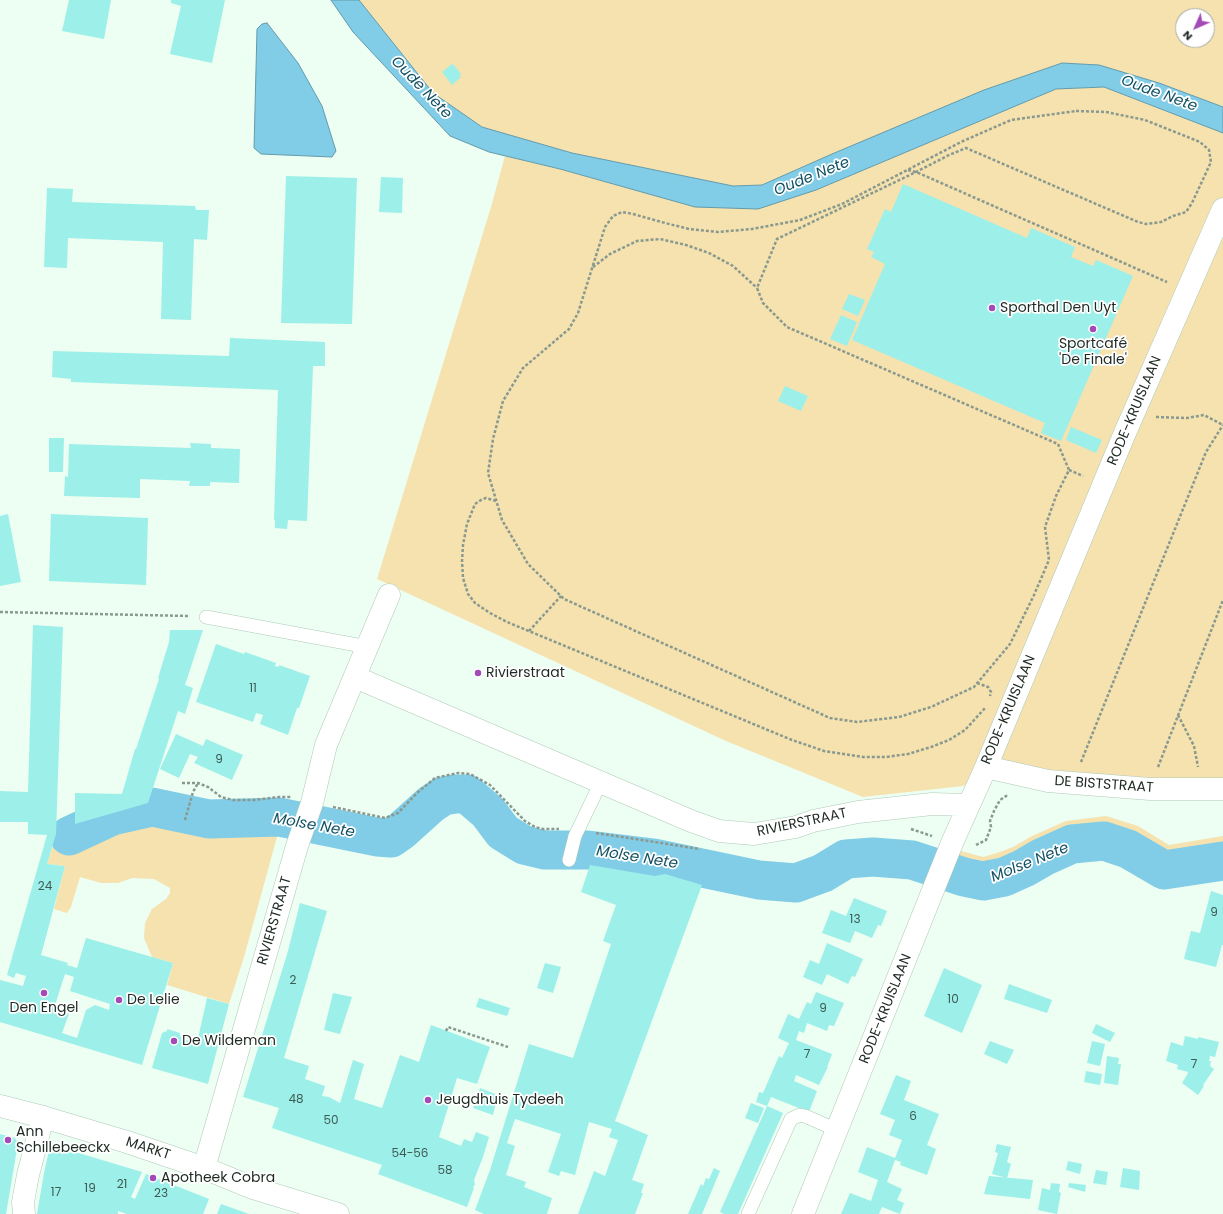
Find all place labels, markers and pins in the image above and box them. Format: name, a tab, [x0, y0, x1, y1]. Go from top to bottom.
place label: Sporthal Den Uyt	[1000, 300, 1116, 316]
marker: Sporthal Den Uyt	[987, 303, 997, 313]
marker: Sportcafé 'De Finale'	[1088, 324, 1098, 334]
place label: Sportcafé 'De Finale'	[1059, 336, 1127, 368]
place label: Rivierstraat	[486, 665, 565, 681]
marker: Rivierstraat	[473, 668, 483, 678]
marker: Den Engel	[39, 988, 49, 998]
place label: De Lelie	[127, 992, 180, 1008]
marker: De Lelie	[114, 995, 124, 1005]
place label: Den Engel	[9, 1000, 79, 1016]
place label: De Wildeman	[182, 1033, 276, 1049]
marker: De Wildeman	[169, 1036, 179, 1046]
place label: Jeugdhuis Tydeeh	[436, 1092, 564, 1108]
marker: Jeugdhuis Tydeeh	[423, 1095, 433, 1105]
place label: Ann Schillebeeckx	[16, 1124, 110, 1156]
marker: Ann Schillebeeckx	[3, 1135, 13, 1145]
place label: Apotheek Cobra	[161, 1170, 275, 1186]
marker: Apotheek Cobra	[148, 1173, 158, 1183]

